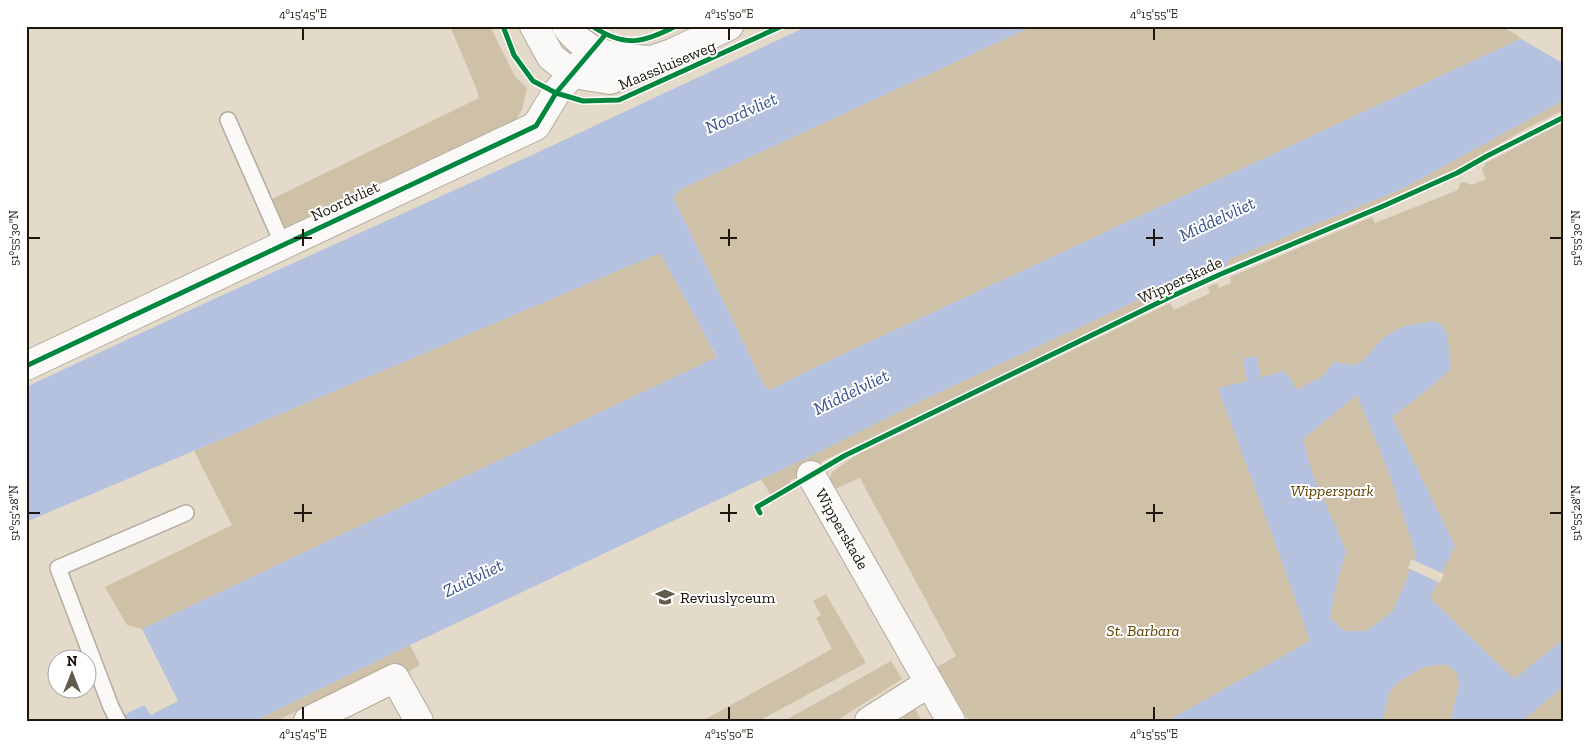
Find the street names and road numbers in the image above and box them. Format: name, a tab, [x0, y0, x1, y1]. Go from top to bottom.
street label: Maassluiseweg	[615, 36, 719, 94]
street label: Noordvliet	[308, 177, 382, 225]
street label: Wipperskade	[1135, 252, 1225, 308]
street label: Wipperskade	[811, 485, 873, 573]

